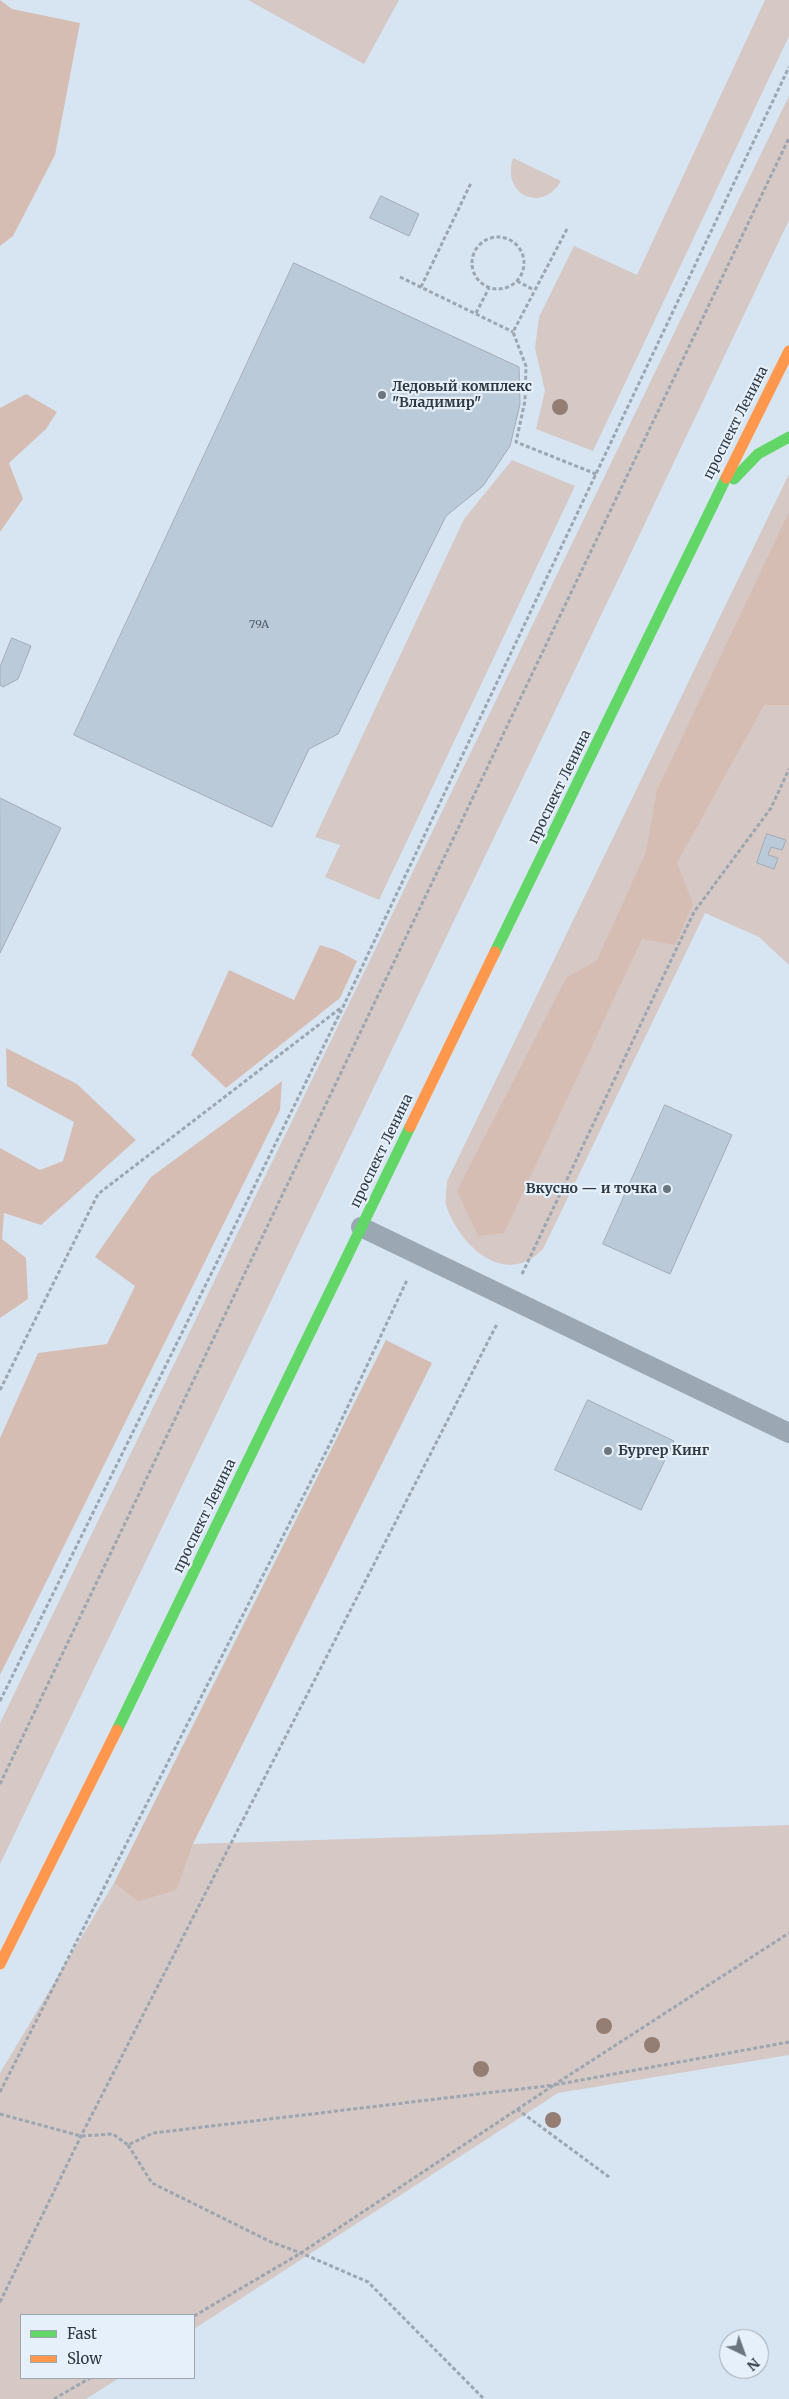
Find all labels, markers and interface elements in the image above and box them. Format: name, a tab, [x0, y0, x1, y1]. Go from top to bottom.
street label: проспект Ленина	[700, 364, 772, 482]
place label: Ледовый комплекс "Владимир"	[392, 379, 532, 412]
marker: Ледовый комплекс "Владимир"	[376, 389, 388, 401]
house number: 79А	[249, 618, 269, 632]
street label: проспект Ленина	[525, 727, 595, 847]
street label: проспект Ленина	[347, 1091, 417, 1211]
place label: Вкусно — и точка	[526, 1181, 657, 1197]
marker: Вкусно — и точка	[661, 1183, 673, 1195]
place label: Бургер Кинг	[618, 1443, 709, 1459]
marker: Бургер Кинг	[602, 1445, 614, 1457]
street label: проспект Ленина	[170, 1456, 240, 1576]
legend	[20, 2314, 195, 2379]
text: Fast	[67, 2324, 97, 2343]
north arrow	[719, 2329, 769, 2379]
text: Slow	[67, 2349, 102, 2368]
text: N	[743, 2354, 764, 2375]

